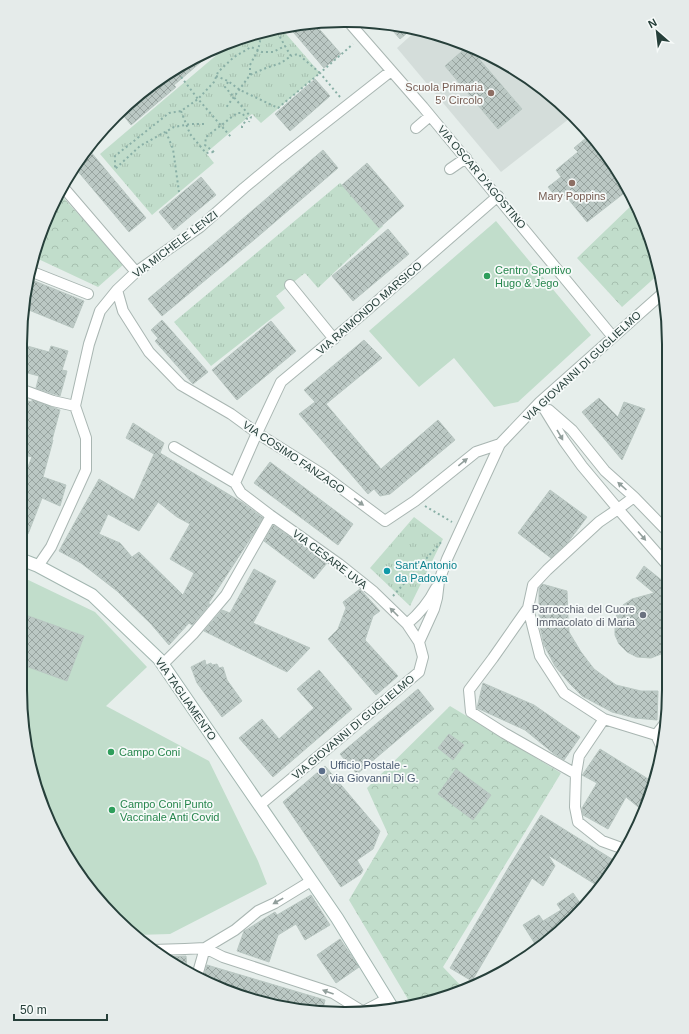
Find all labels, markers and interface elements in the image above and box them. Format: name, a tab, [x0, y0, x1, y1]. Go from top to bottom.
north arrow	[637, 12, 677, 52]
text: N	[646, 16, 659, 30]
place label: Scuola Primaria 5° Circolo	[405, 81, 484, 106]
marker: Scuola Primaria 5° Circolo	[486, 88, 496, 98]
street label: VIA OSCAR D'AGOSTINO	[435, 123, 529, 231]
marker: Mary Poppins	[567, 178, 577, 188]
place label: Mary Poppins	[538, 190, 606, 202]
street label: VIA MICHELE LENZI	[130, 208, 220, 280]
street label: VIA RAIMONDO MARSICO	[314, 259, 424, 357]
place label: Centro Sportivo Hugo & Jego	[495, 264, 571, 289]
marker: Centro Sportivo Hugo & Jego	[482, 271, 492, 281]
street label: VIA GIOVANNI DI GUGLIELMO	[521, 308, 643, 423]
street label: VIA COSIMO FANZAGO	[241, 418, 348, 496]
one-way arrow	[557, 429, 564, 441]
one-way arrow	[457, 458, 468, 467]
one-way arrow	[616, 481, 627, 490]
one-way arrow	[353, 497, 364, 506]
street label: VIA CESARE UVA	[290, 527, 370, 591]
one-way arrow	[638, 530, 647, 541]
place label: Sant'Antonio da Padova	[395, 559, 457, 584]
marker: Sant'Antonio da Padova	[382, 566, 392, 576]
place label: Parrocchia del Cuore Immacolato di Maria	[532, 603, 636, 628]
one-way arrow	[389, 607, 399, 617]
marker: Parrocchia del Cuore Immacolato di Maria	[638, 610, 648, 620]
street label: VIA TAGLIAMENTO	[153, 655, 219, 743]
street label: VIA GIOVANNI DI GUGLIELMO	[290, 672, 417, 782]
place label: Campo Coni	[119, 746, 180, 758]
marker: Campo Coni	[106, 747, 116, 757]
place label: Ufficio Postale - via Giovanni Di G.	[330, 759, 419, 784]
marker: Ufficio Postale - via Giovanni Di G.	[317, 766, 327, 776]
place label: Campo Coni Punto Vaccinale Anti Covid	[120, 798, 219, 823]
marker: Campo Coni Punto Vaccinale Anti Covid	[107, 805, 117, 815]
one-way arrow	[272, 898, 284, 905]
one-way arrow	[321, 989, 333, 995]
scale bar	[14, 996, 107, 1022]
text: 50 m	[20, 1003, 47, 1017]

